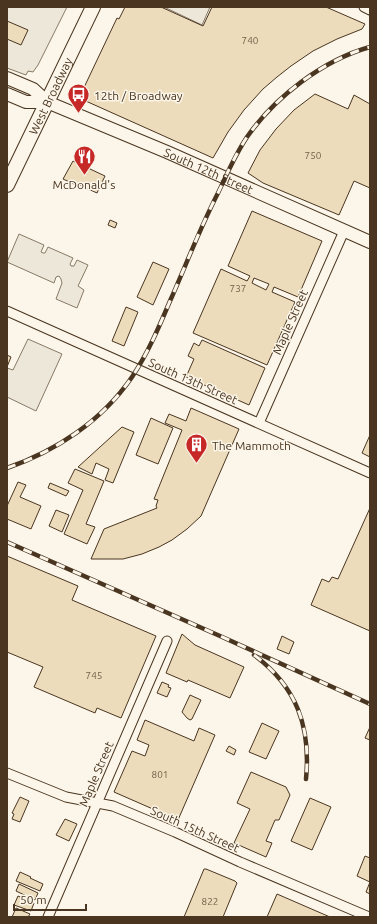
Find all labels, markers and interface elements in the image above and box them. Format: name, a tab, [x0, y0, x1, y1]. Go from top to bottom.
house number: 740	[242, 35, 259, 46]
street label: West Broadway	[26, 55, 74, 136]
bus stop icon: 12th / Broadway	[65, 82, 91, 115]
place label: 12th / Broadway	[94, 89, 183, 102]
restaurant icon: McDonald's	[71, 144, 97, 177]
street label: South 12th Street	[162, 145, 255, 196]
house number: 750	[305, 150, 322, 161]
place label: McDonald's	[53, 178, 115, 191]
house number: 737	[230, 283, 246, 294]
street label: Maple Street	[270, 287, 310, 356]
street label: South 13th Street	[147, 356, 240, 407]
building icon: The Mammoth	[183, 432, 209, 465]
place label: The Mammoth	[212, 439, 291, 452]
house number: 745	[86, 670, 102, 681]
street label: Maple Street	[76, 739, 116, 809]
house number: 801	[152, 769, 168, 780]
street label: South 15th Street	[149, 804, 242, 855]
scale bar	[14, 886, 86, 912]
text: 50 m	[20, 893, 47, 906]
house number: 822	[202, 896, 218, 907]

